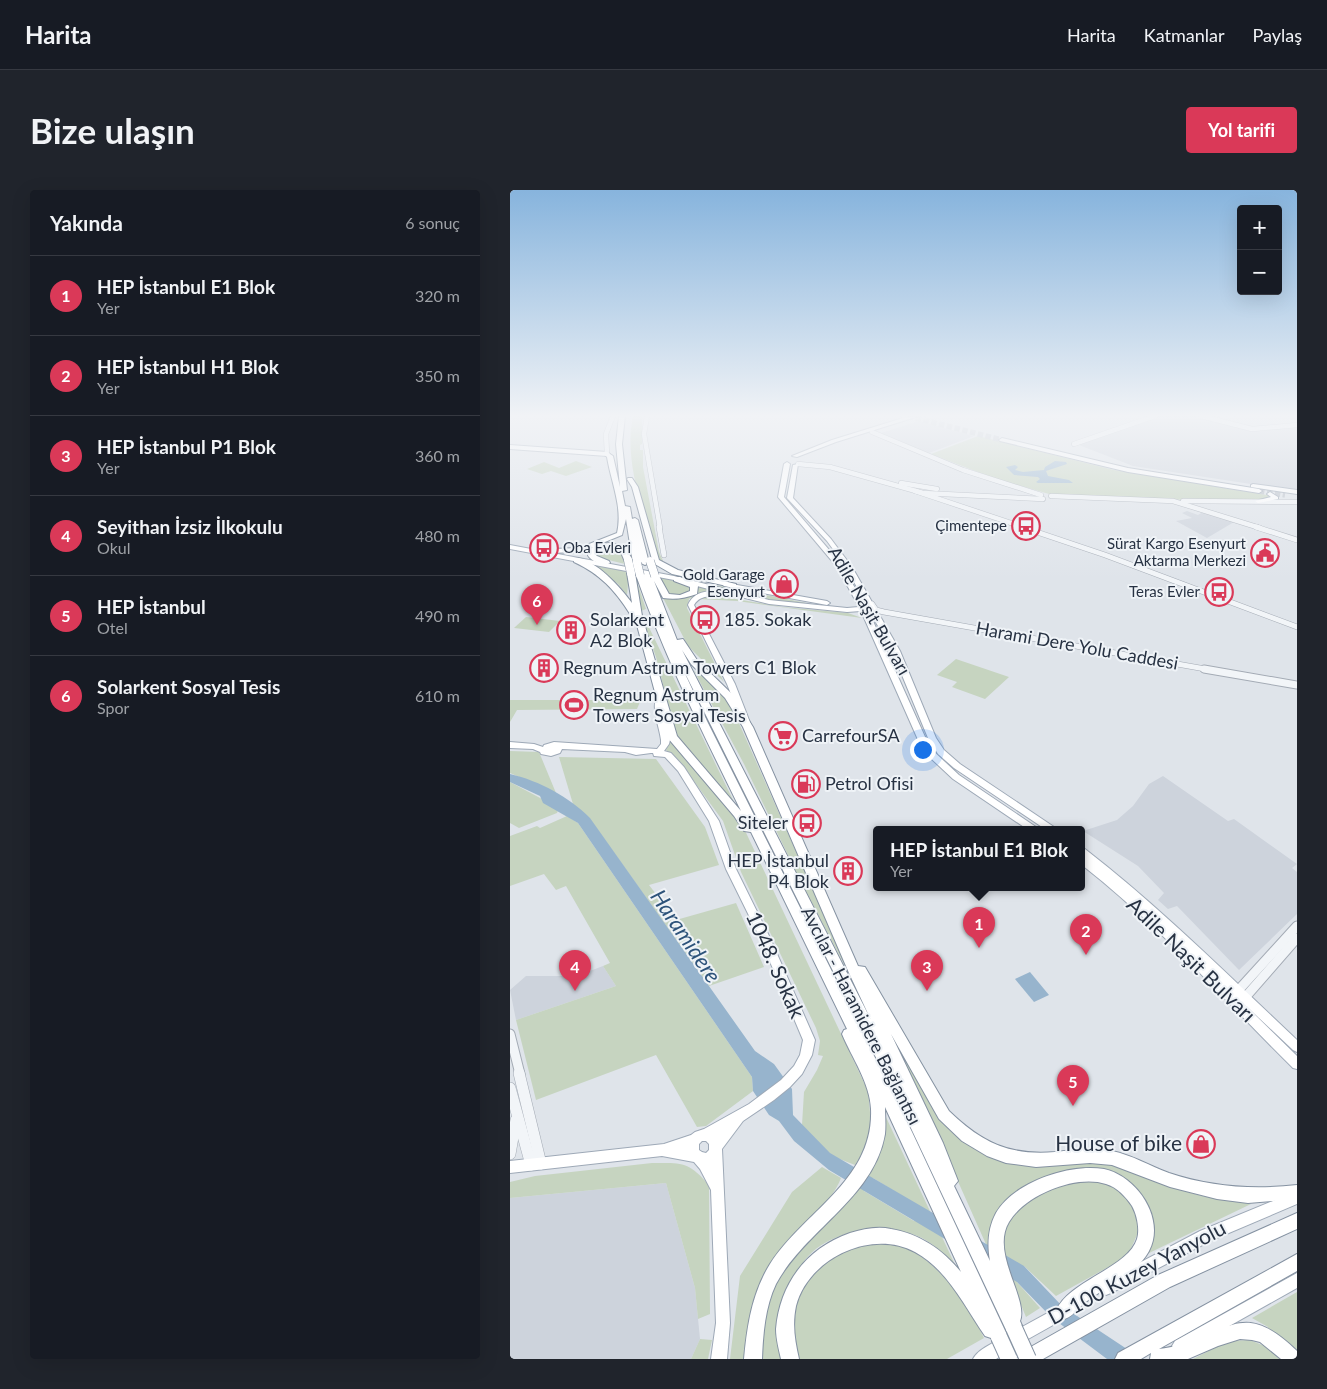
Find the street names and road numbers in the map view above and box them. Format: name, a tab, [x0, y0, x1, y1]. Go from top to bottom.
street label: Adile Naşit Bulvarı	[824, 542, 916, 679]
street label: Harami Dere Yolu Caddesi	[974, 616, 1180, 674]
street label: Adile Naşit Bulvarı	[1123, 891, 1262, 1027]
street label: Avcılar - Haramidere Bağlantısı	[797, 903, 927, 1128]
street label: 1048. Sokak	[742, 907, 811, 1022]
street label: D-100 Kuzey Yanyolu	[1043, 1214, 1229, 1329]

